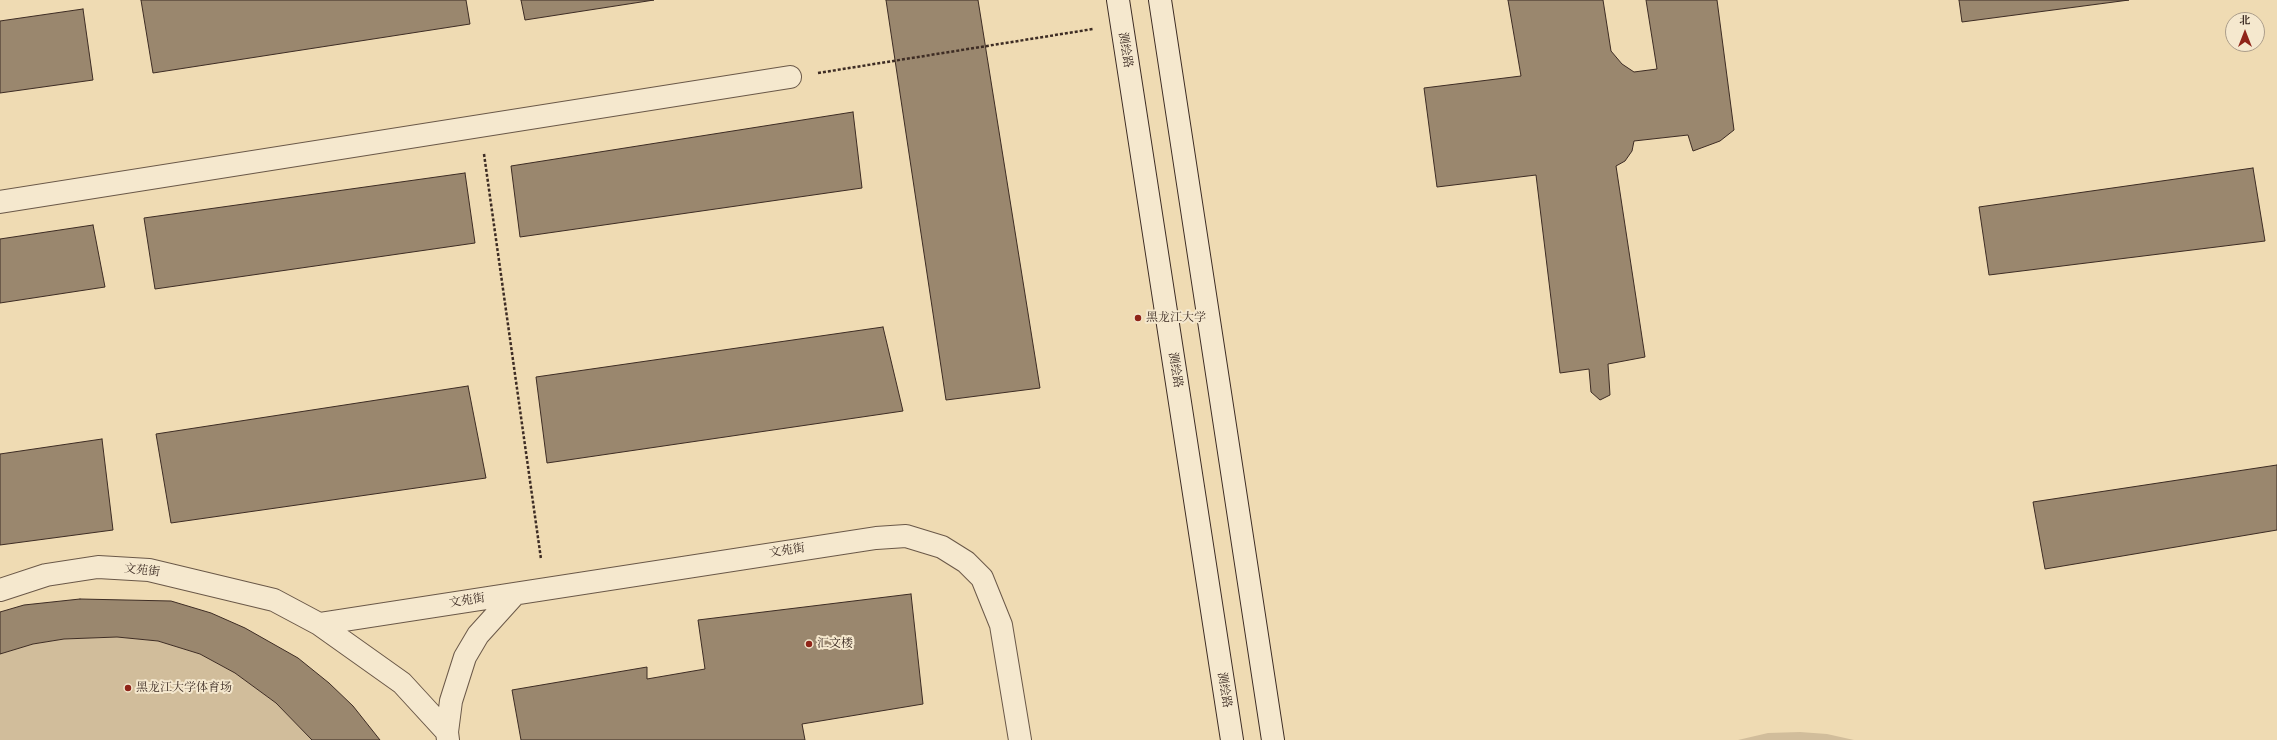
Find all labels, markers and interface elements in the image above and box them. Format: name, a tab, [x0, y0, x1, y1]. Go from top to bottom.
north arrow	[2225, 12, 2265, 52]
text: 北	[2240, 14, 2251, 27]
street label: 测绘路	[1115, 31, 1135, 69]
place label: 黑龙江大学	[1146, 311, 1206, 325]
marker: 黑龙江大学	[1133, 313, 1143, 323]
street label: 测绘路	[1165, 351, 1185, 389]
street label: 文苑街	[768, 541, 806, 561]
street label: 文苑街	[123, 562, 161, 580]
street label: 文苑街	[448, 591, 486, 611]
place label: 汇文楼	[817, 637, 853, 651]
marker: 汇文楼	[804, 639, 814, 649]
street label: 测绘路	[1214, 671, 1234, 709]
place label: 黑龙江大学体育场	[136, 681, 232, 695]
marker: 黑龙江大学体育场	[123, 683, 133, 693]

